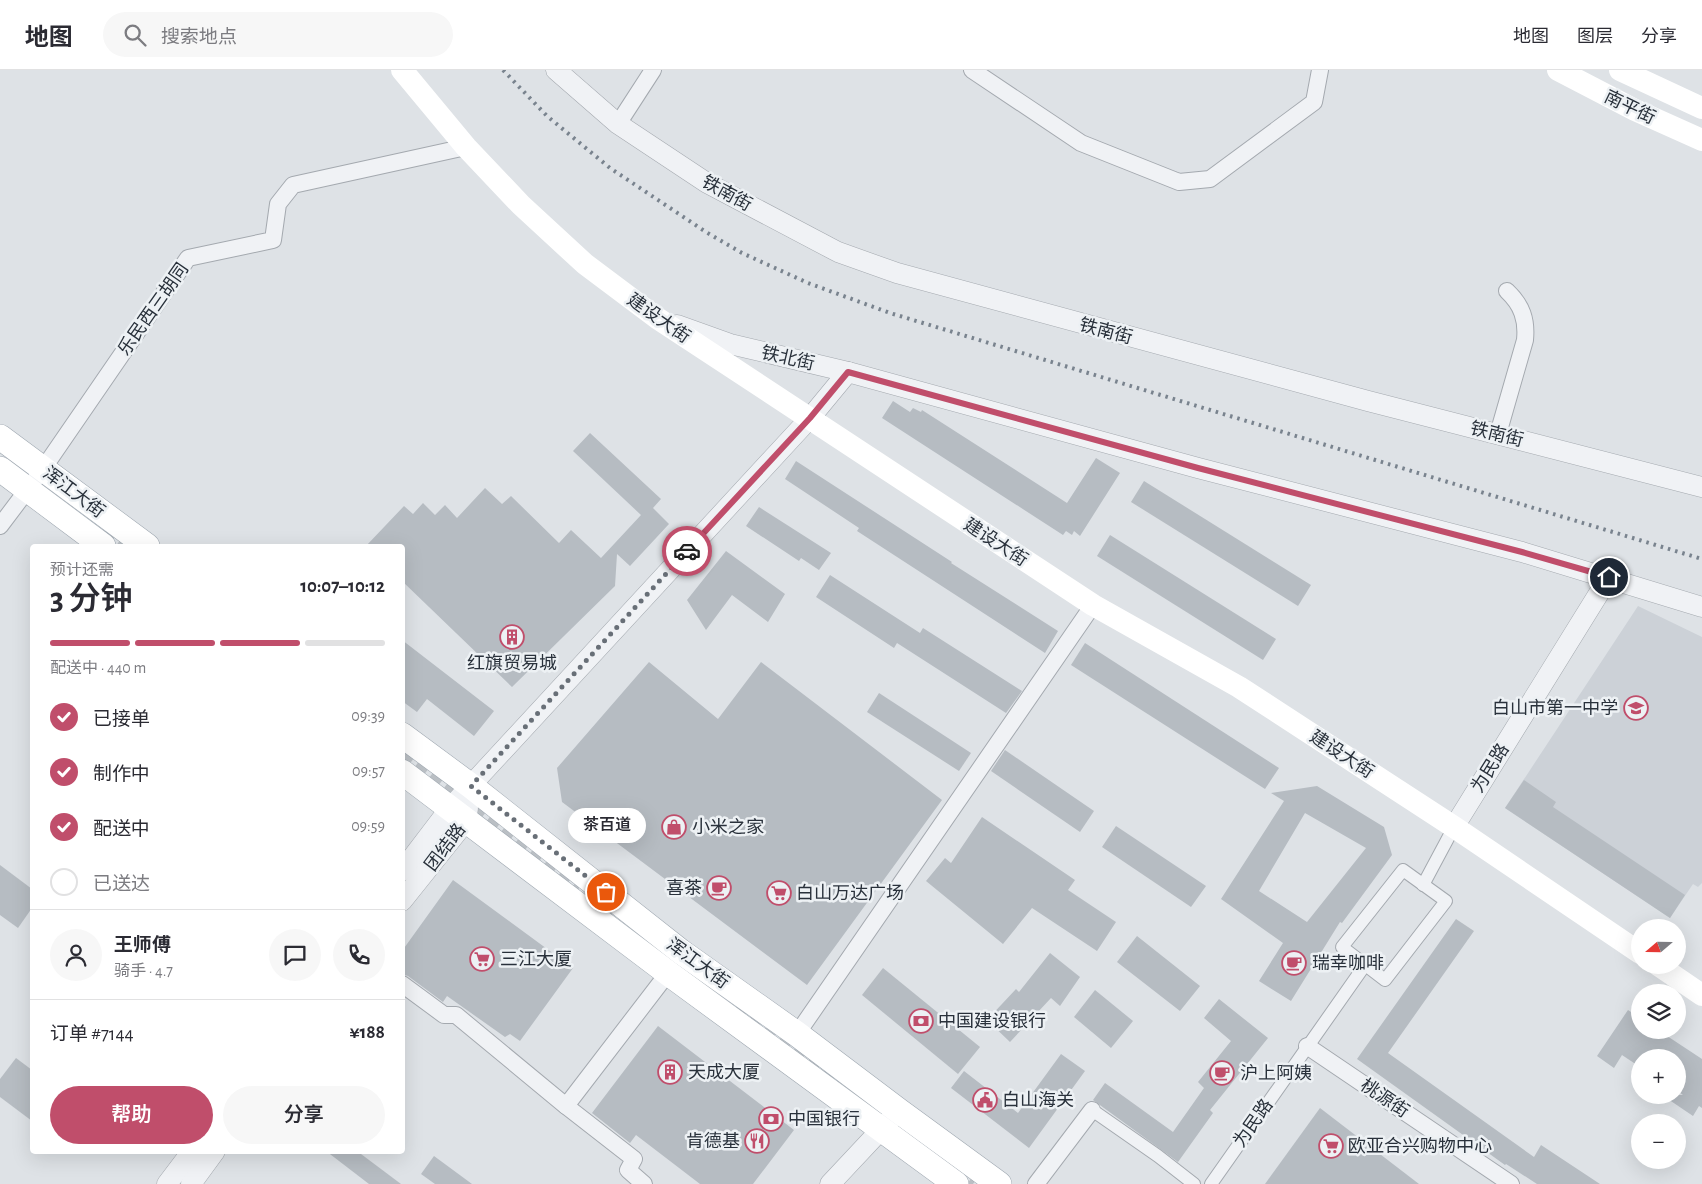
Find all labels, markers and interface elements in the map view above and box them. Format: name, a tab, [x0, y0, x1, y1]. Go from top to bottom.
search box	[103, 12, 453, 57]
icon: search	[121, 21, 149, 49]
text: 地图	[25, 26, 73, 50]
text: 搜索地点	[161, 28, 237, 47]
text: 地图	[1513, 28, 1549, 46]
text: 图层	[1577, 28, 1613, 46]
text: 分享	[1641, 28, 1677, 46]
street label: 南平街	[1601, 86, 1659, 128]
street label: 铁南街	[699, 171, 755, 215]
street label: 乐民西三胡同	[114, 259, 192, 359]
street label: 建设大街	[624, 289, 694, 347]
street label: 铁南街	[1077, 314, 1135, 348]
street label: 铁北街	[759, 342, 817, 374]
street label: 铁南街	[1468, 418, 1526, 450]
street label: 浑江大街	[39, 462, 109, 522]
street label: 建设大街	[960, 514, 1032, 570]
courier	[662, 526, 712, 576]
icon: car	[673, 537, 701, 565]
pin	[1588, 556, 1630, 598]
text: 预计还需	[50, 562, 114, 578]
icon: home	[1595, 563, 1623, 591]
text: 10:07–10:12	[300, 577, 385, 596]
text: 3 分钟	[50, 583, 133, 615]
building icon: 红旗贸易城	[499, 624, 525, 650]
place label: 红旗贸易城	[467, 653, 557, 673]
text: 配送中 · 440 m	[50, 660, 146, 676]
school or university icon: 白山市第一中学	[1623, 695, 1649, 721]
place label: 白山市第一中学	[1492, 698, 1618, 718]
icon: check	[50, 703, 78, 731]
text: 09:39	[351, 708, 385, 724]
text: 已接单	[93, 710, 150, 729]
street label: 建设大街	[1306, 726, 1378, 782]
street label: 为民路	[1467, 740, 1513, 796]
icon: check	[50, 758, 78, 786]
text: 09:57	[352, 763, 385, 779]
text: 制作中	[93, 765, 150, 784]
callout: 茶百道	[567, 807, 645, 842]
icon: check	[50, 813, 78, 841]
shop icon: 小米之家	[661, 814, 687, 840]
text: 茶百道	[583, 817, 631, 833]
place label: 小米之家	[692, 817, 764, 837]
text: 09:59	[351, 818, 385, 834]
street label: 团结路	[421, 819, 469, 875]
text: 配送中	[93, 820, 150, 839]
pin	[585, 871, 627, 913]
text: 已送达	[93, 875, 150, 894]
cafe icon: 喜茶	[706, 875, 732, 901]
icon: bag	[592, 878, 620, 906]
place label: 喜茶	[666, 878, 702, 898]
supermarket icon: 白山万达广场	[766, 880, 792, 906]
place label: 白山万达广场	[796, 883, 904, 903]
north arrow	[1631, 919, 1686, 974]
map controls	[1631, 919, 1686, 1169]
button: person	[50, 929, 102, 981]
button: chat	[269, 929, 321, 981]
button: phone	[333, 929, 385, 981]
street label: 浑江大街	[663, 934, 733, 992]
text: 王师傅	[114, 936, 171, 955]
supermarket icon: 三江大厦	[469, 946, 495, 972]
place label: 三江大厦	[500, 949, 572, 969]
cafe icon: 瑞幸咖啡	[1281, 950, 1307, 976]
place label: 瑞幸咖啡	[1312, 953, 1384, 973]
text: 骑手 · 4.7	[114, 963, 173, 979]
button: layers	[1631, 984, 1686, 1039]
bank icon: 中国建设银行	[908, 1008, 934, 1034]
place label: 中国建设银行	[938, 1011, 1046, 1031]
text: ¥188	[349, 1023, 385, 1042]
text: 订单 #7144	[50, 1025, 134, 1044]
button: +	[1631, 1049, 1686, 1104]
building icon: 天成大厦	[657, 1059, 683, 1085]
cafe icon: 沪上阿姨	[1209, 1060, 1235, 1086]
place label: 天成大厦	[688, 1062, 760, 1082]
place label: 沪上阿姨	[1240, 1063, 1312, 1083]
street label: 桃源街	[1357, 1075, 1413, 1121]
button: 帮助	[50, 1086, 213, 1144]
button: 分享	[223, 1086, 385, 1144]
public building icon: 白山海关	[972, 1087, 998, 1113]
place label: 白山海关	[1002, 1090, 1074, 1110]
street label: 为民路	[1229, 1095, 1277, 1151]
bank icon: 中国银行	[758, 1106, 784, 1132]
place label: 中国银行	[788, 1109, 860, 1129]
button: −	[1631, 1114, 1686, 1169]
restaurant icon: 肯德基	[744, 1128, 770, 1154]
place label: 肯德基	[686, 1131, 740, 1151]
supermarket icon: 欧亚合兴购物中心	[1318, 1133, 1344, 1159]
place label: 欧亚合兴购物中心	[1348, 1136, 1492, 1156]

